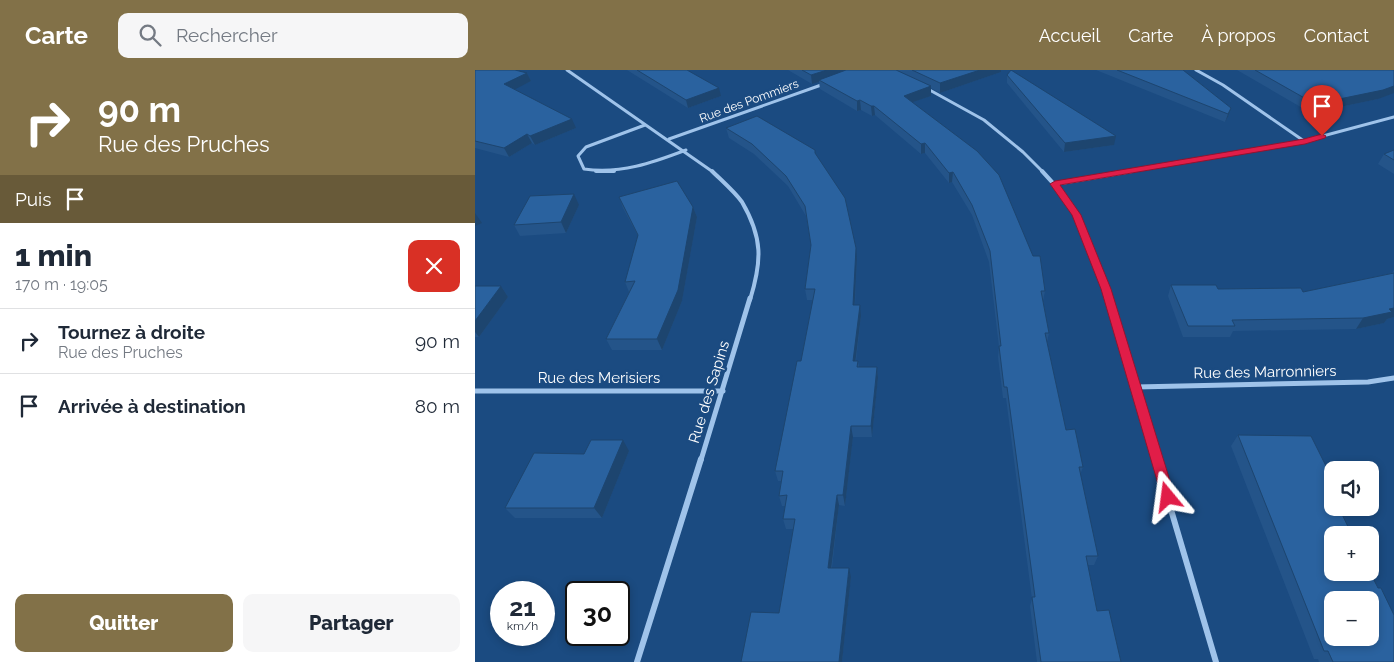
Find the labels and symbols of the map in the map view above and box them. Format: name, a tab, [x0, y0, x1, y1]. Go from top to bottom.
street label: Rue des Pommiers	[697, 76, 801, 125]
pin	[1301, 85, 1343, 136]
street label: Rue des Sapins	[685, 339, 733, 445]
street label: Rue des Marronniers	[1193, 362, 1337, 382]
street label: Rue des Merisiers	[538, 369, 660, 387]
position arrow	[1141, 470, 1193, 522]
speed limit sign: 30	[565, 581, 630, 646]

